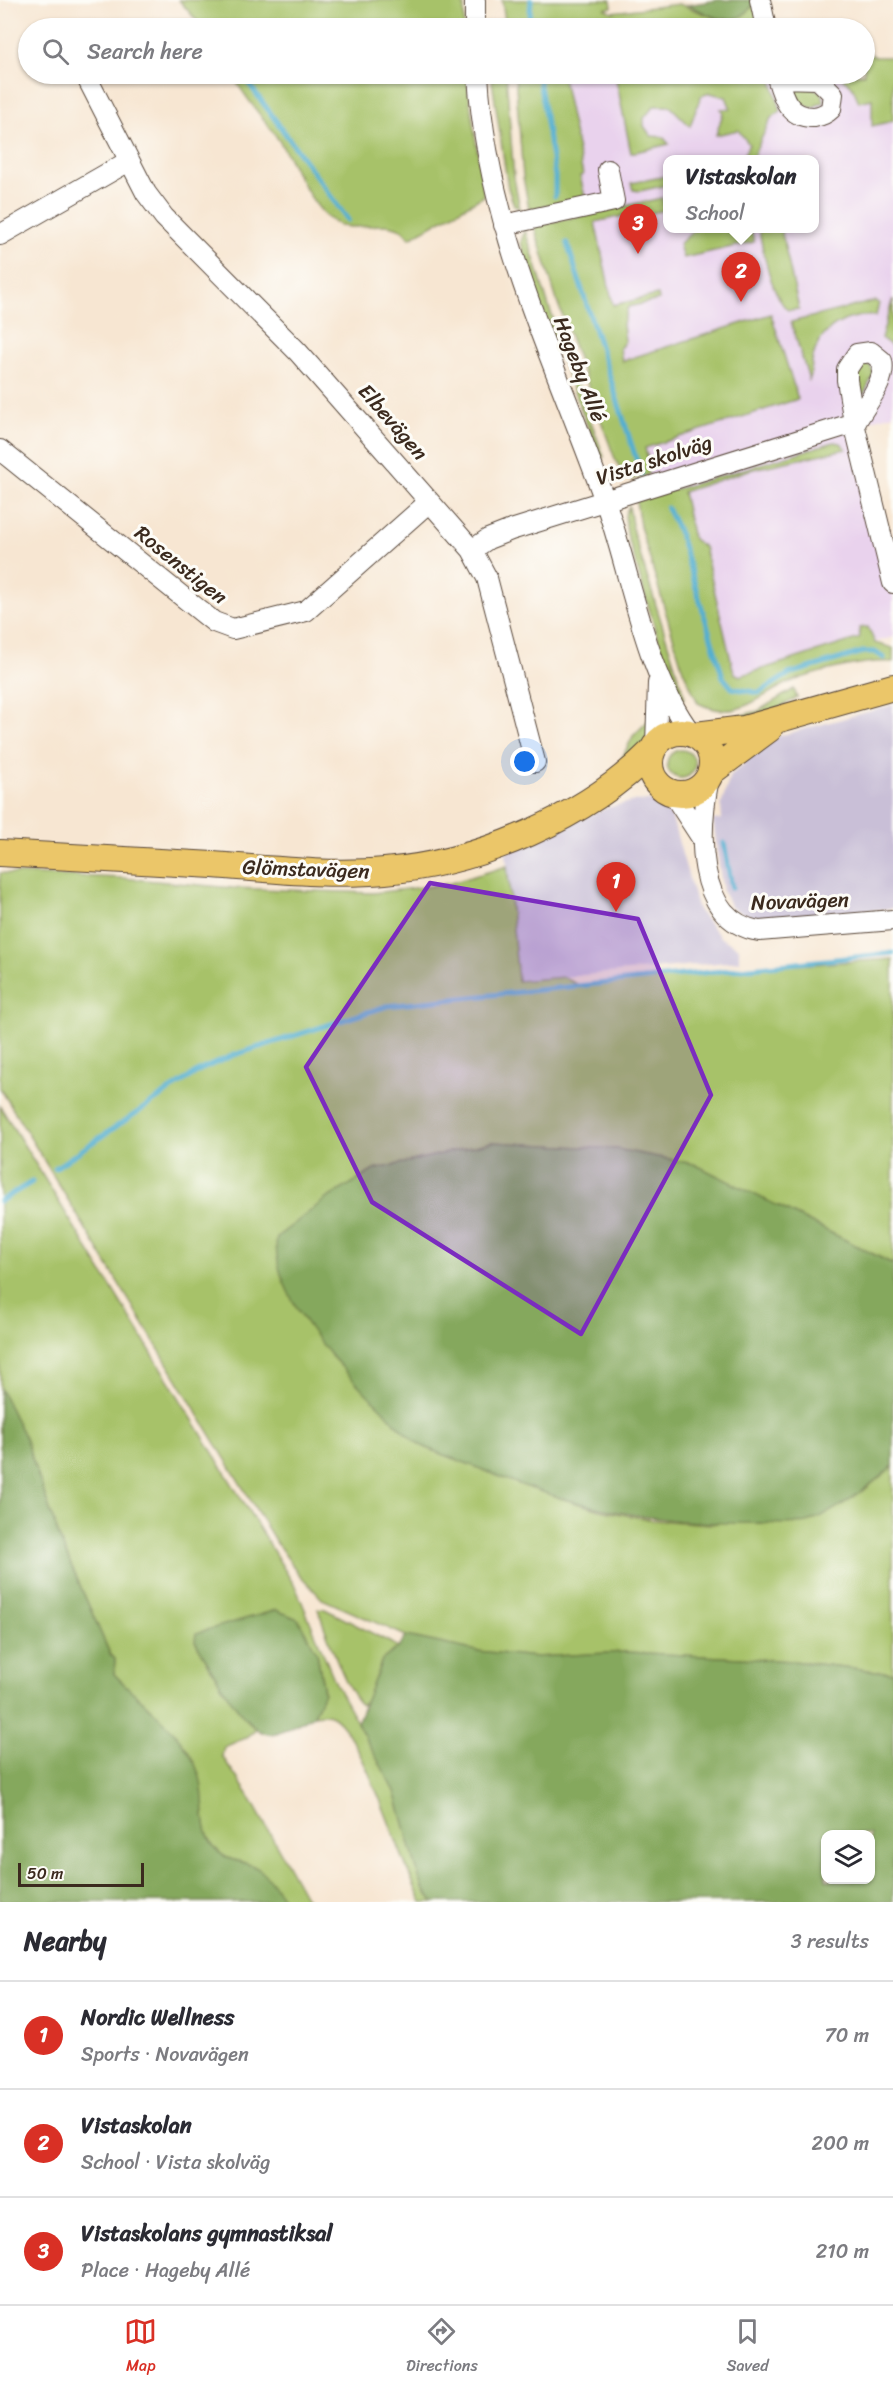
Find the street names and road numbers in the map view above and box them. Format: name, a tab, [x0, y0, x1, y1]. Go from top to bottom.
street label: Hageby Allé	[542, 310, 618, 428]
street label: Elbevägen	[348, 375, 438, 469]
street label: Vista skolväg	[591, 423, 717, 497]
street label: Rosenstigen	[126, 515, 236, 615]
street label: Glömstavägen	[242, 848, 370, 890]
street label: Novavägen	[750, 880, 850, 922]

